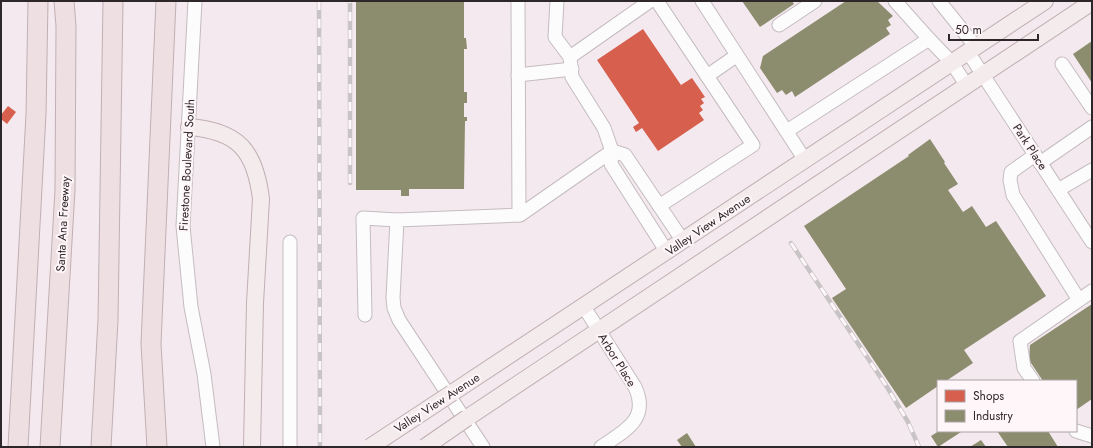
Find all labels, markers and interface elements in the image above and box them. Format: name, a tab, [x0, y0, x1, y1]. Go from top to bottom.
scale bar	[949, 16, 1038, 42]
text: 50 m	[955, 21, 982, 39]
street label: Firestone Boulevard South	[175, 99, 199, 231]
street label: Park Place	[1008, 120, 1052, 174]
street label: Santa Ana Freeway	[52, 175, 75, 272]
street label: Valley View Avenue	[662, 190, 754, 260]
street label: Arbor Place	[593, 330, 641, 390]
street label: Valley View Avenue	[391, 368, 483, 438]
legend	[937, 380, 1077, 432]
text: Shops	[973, 387, 1004, 405]
text: Industry	[973, 407, 1014, 425]

